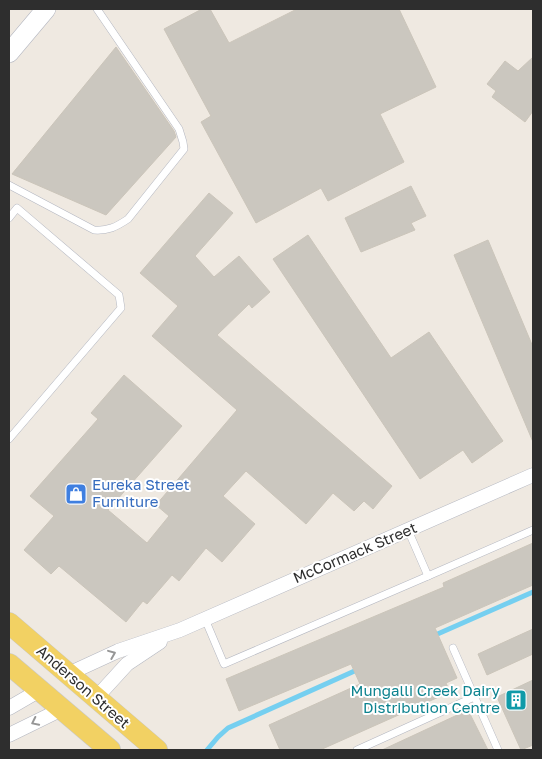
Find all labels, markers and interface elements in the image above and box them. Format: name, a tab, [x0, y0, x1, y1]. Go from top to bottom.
place label: Eureka Street Furniture	[92, 475, 190, 510]
shop icon: Eureka Street Furniture	[64, 482, 88, 506]
street label: McCormack Street	[290, 518, 419, 586]
street label: Anderson Street	[33, 641, 134, 732]
one-way arrow	[107, 649, 116, 660]
place label: Mungalli Creek Dairy Distribution Centre	[351, 681, 501, 716]
building icon: Mungalli Creek Dairy Distribution Centre	[504, 688, 528, 712]
one-way arrow	[32, 716, 41, 726]

